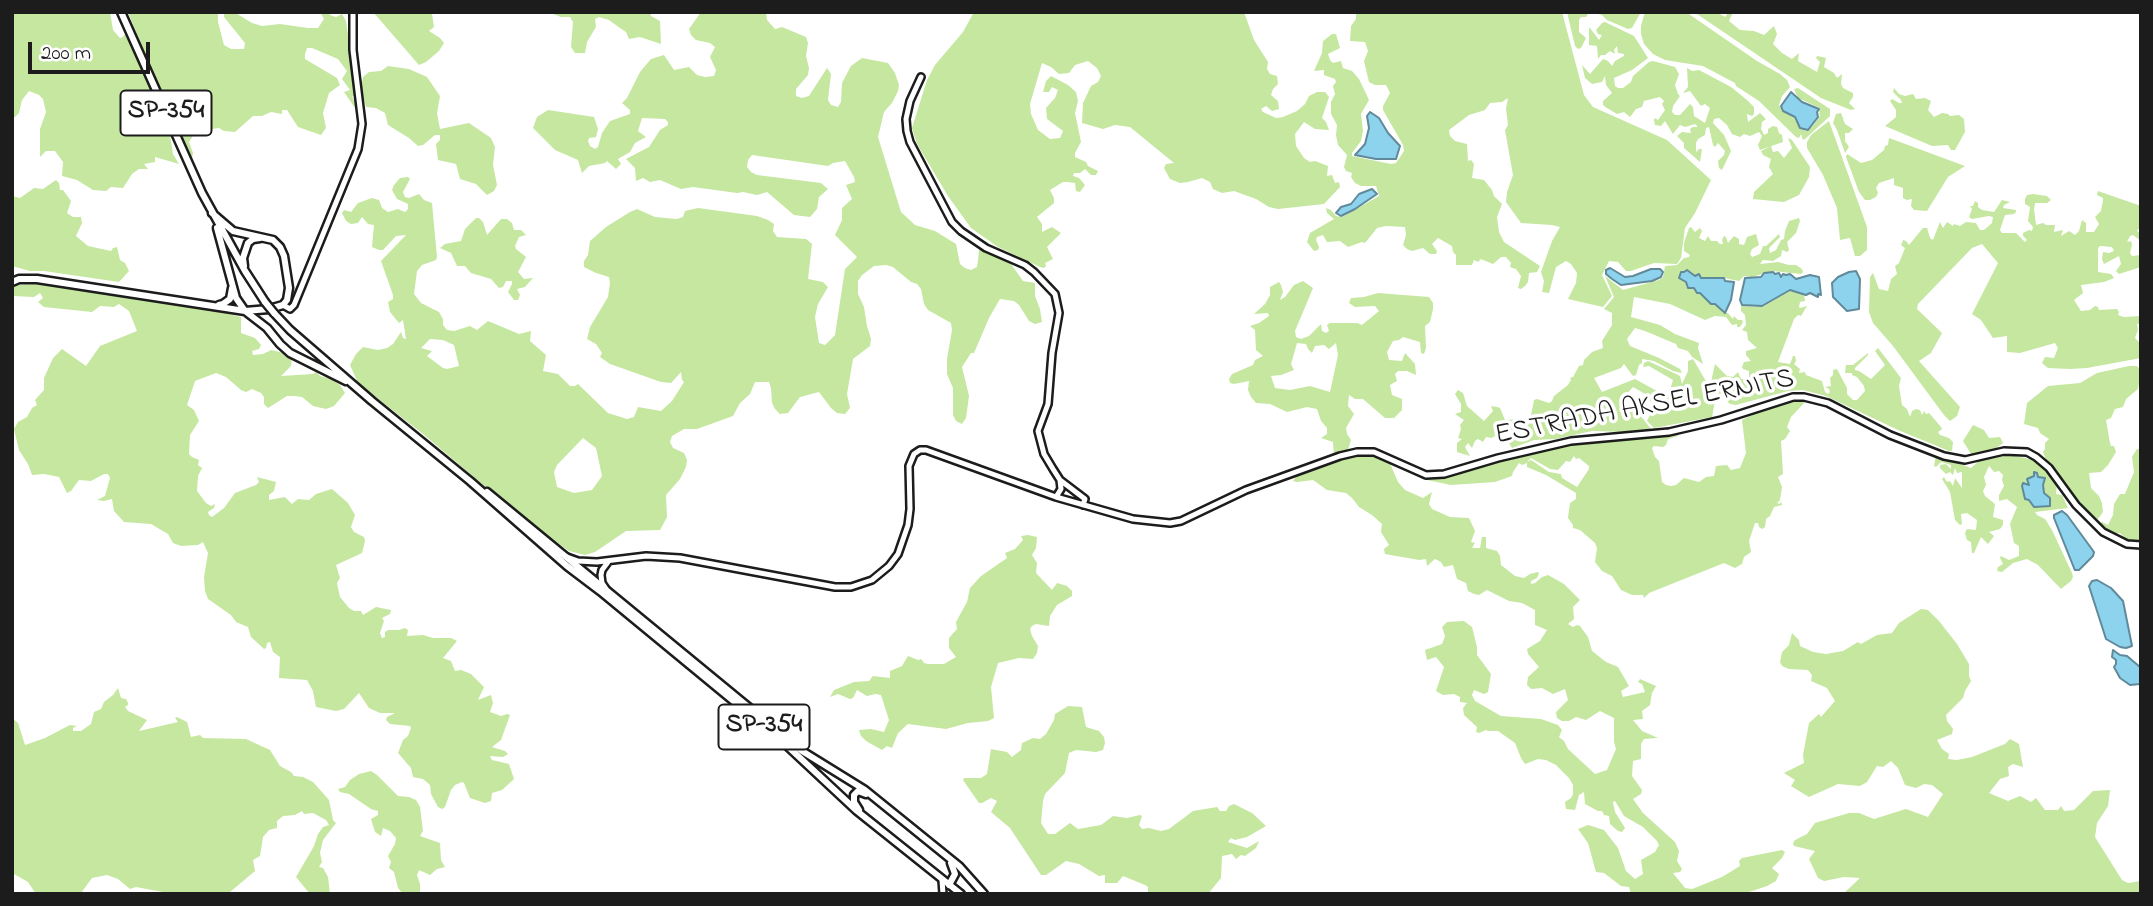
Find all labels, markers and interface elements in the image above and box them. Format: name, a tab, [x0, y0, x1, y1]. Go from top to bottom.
scale bar	[32, 28, 154, 72]
text: 200 m	[41, 39, 91, 69]
road number: SP-354	[120, 90, 212, 136]
street label: ESTRADA AKSEL ERNITS	[1493, 364, 1797, 454]
road number: SP-354	[718, 705, 810, 750]

